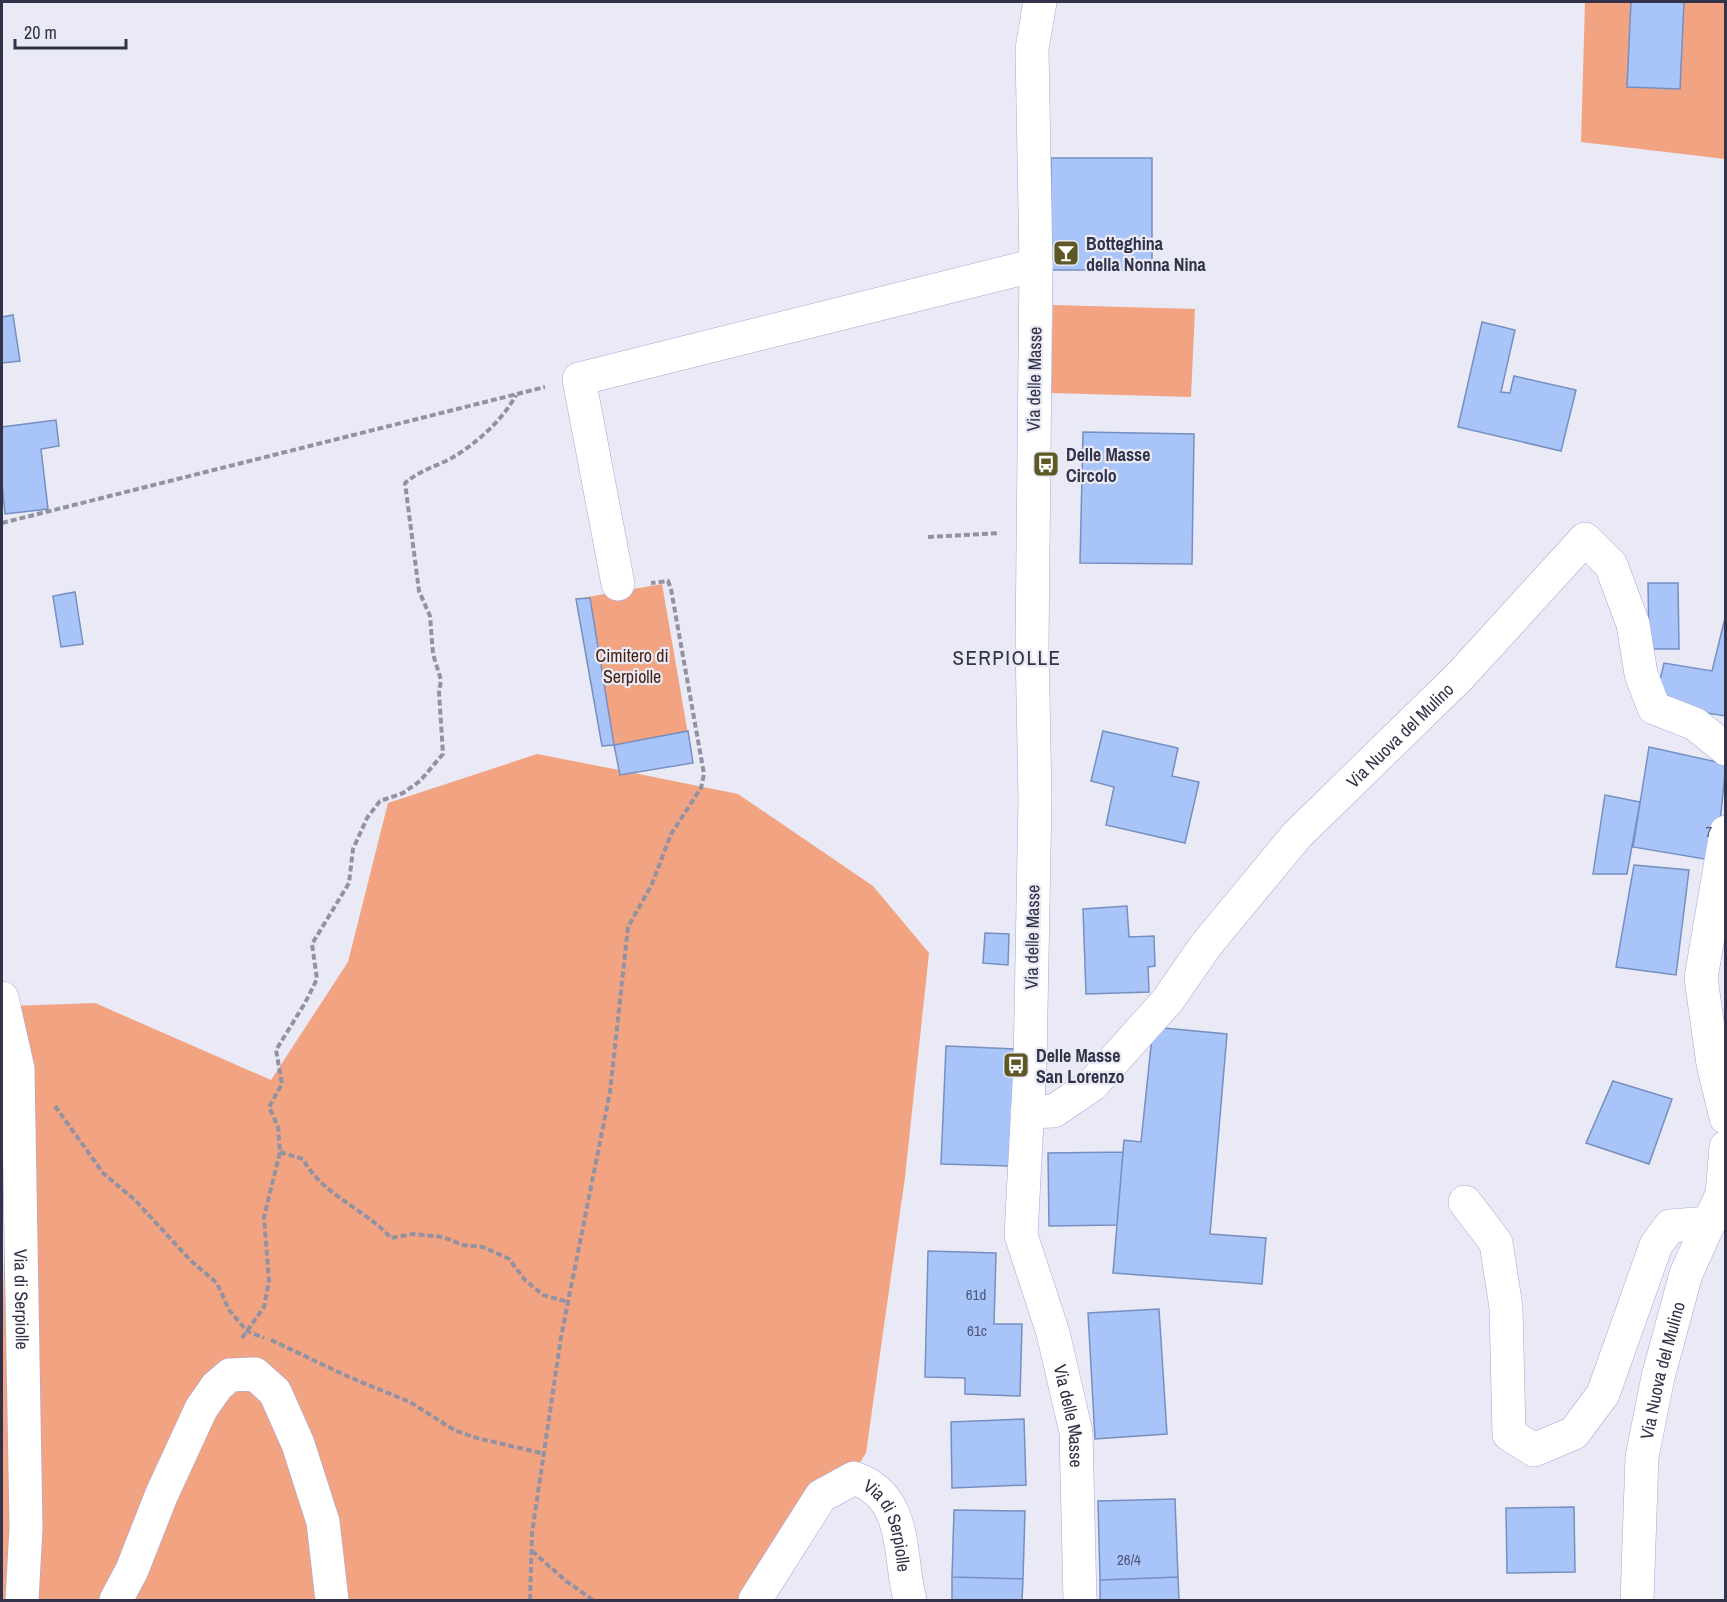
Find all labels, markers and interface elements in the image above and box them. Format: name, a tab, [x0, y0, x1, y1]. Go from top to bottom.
scale bar	[15, 12, 126, 50]
text: 20 m	[24, 20, 57, 45]
place label: Botteghina della Nonna Nina	[1086, 231, 1207, 277]
bar icon: Botteghina della Nonna Nina	[1051, 238, 1081, 268]
street label: Via delle Masse	[1021, 326, 1047, 432]
place label: Delle Masse Circolo	[1066, 442, 1151, 488]
bus stop icon: Delle Masse Circolo	[1031, 449, 1061, 479]
park label: Cimitero di Serpiolle	[595, 643, 669, 689]
district label: SERPIOLLE	[952, 643, 1062, 672]
street label: Via Nuova del Mulino	[1340, 677, 1459, 793]
house number: 7	[1706, 821, 1713, 842]
street label: Via delle Masse	[1019, 884, 1045, 990]
place label: Delle Masse San Lorenzo	[1036, 1043, 1125, 1089]
bus stop icon: Delle Masse San Lorenzo	[1001, 1050, 1031, 1080]
street label: Via di Serpiolle	[9, 1249, 35, 1350]
house number: 61d	[966, 1284, 986, 1305]
street label: Via Nuova del Mulino	[1633, 1299, 1690, 1441]
house number: 61c	[967, 1320, 987, 1341]
street label: Via delle Masse	[1048, 1362, 1089, 1468]
street label: Via di Serpiolle	[859, 1473, 917, 1573]
house number: 26/4	[1117, 1549, 1141, 1570]

